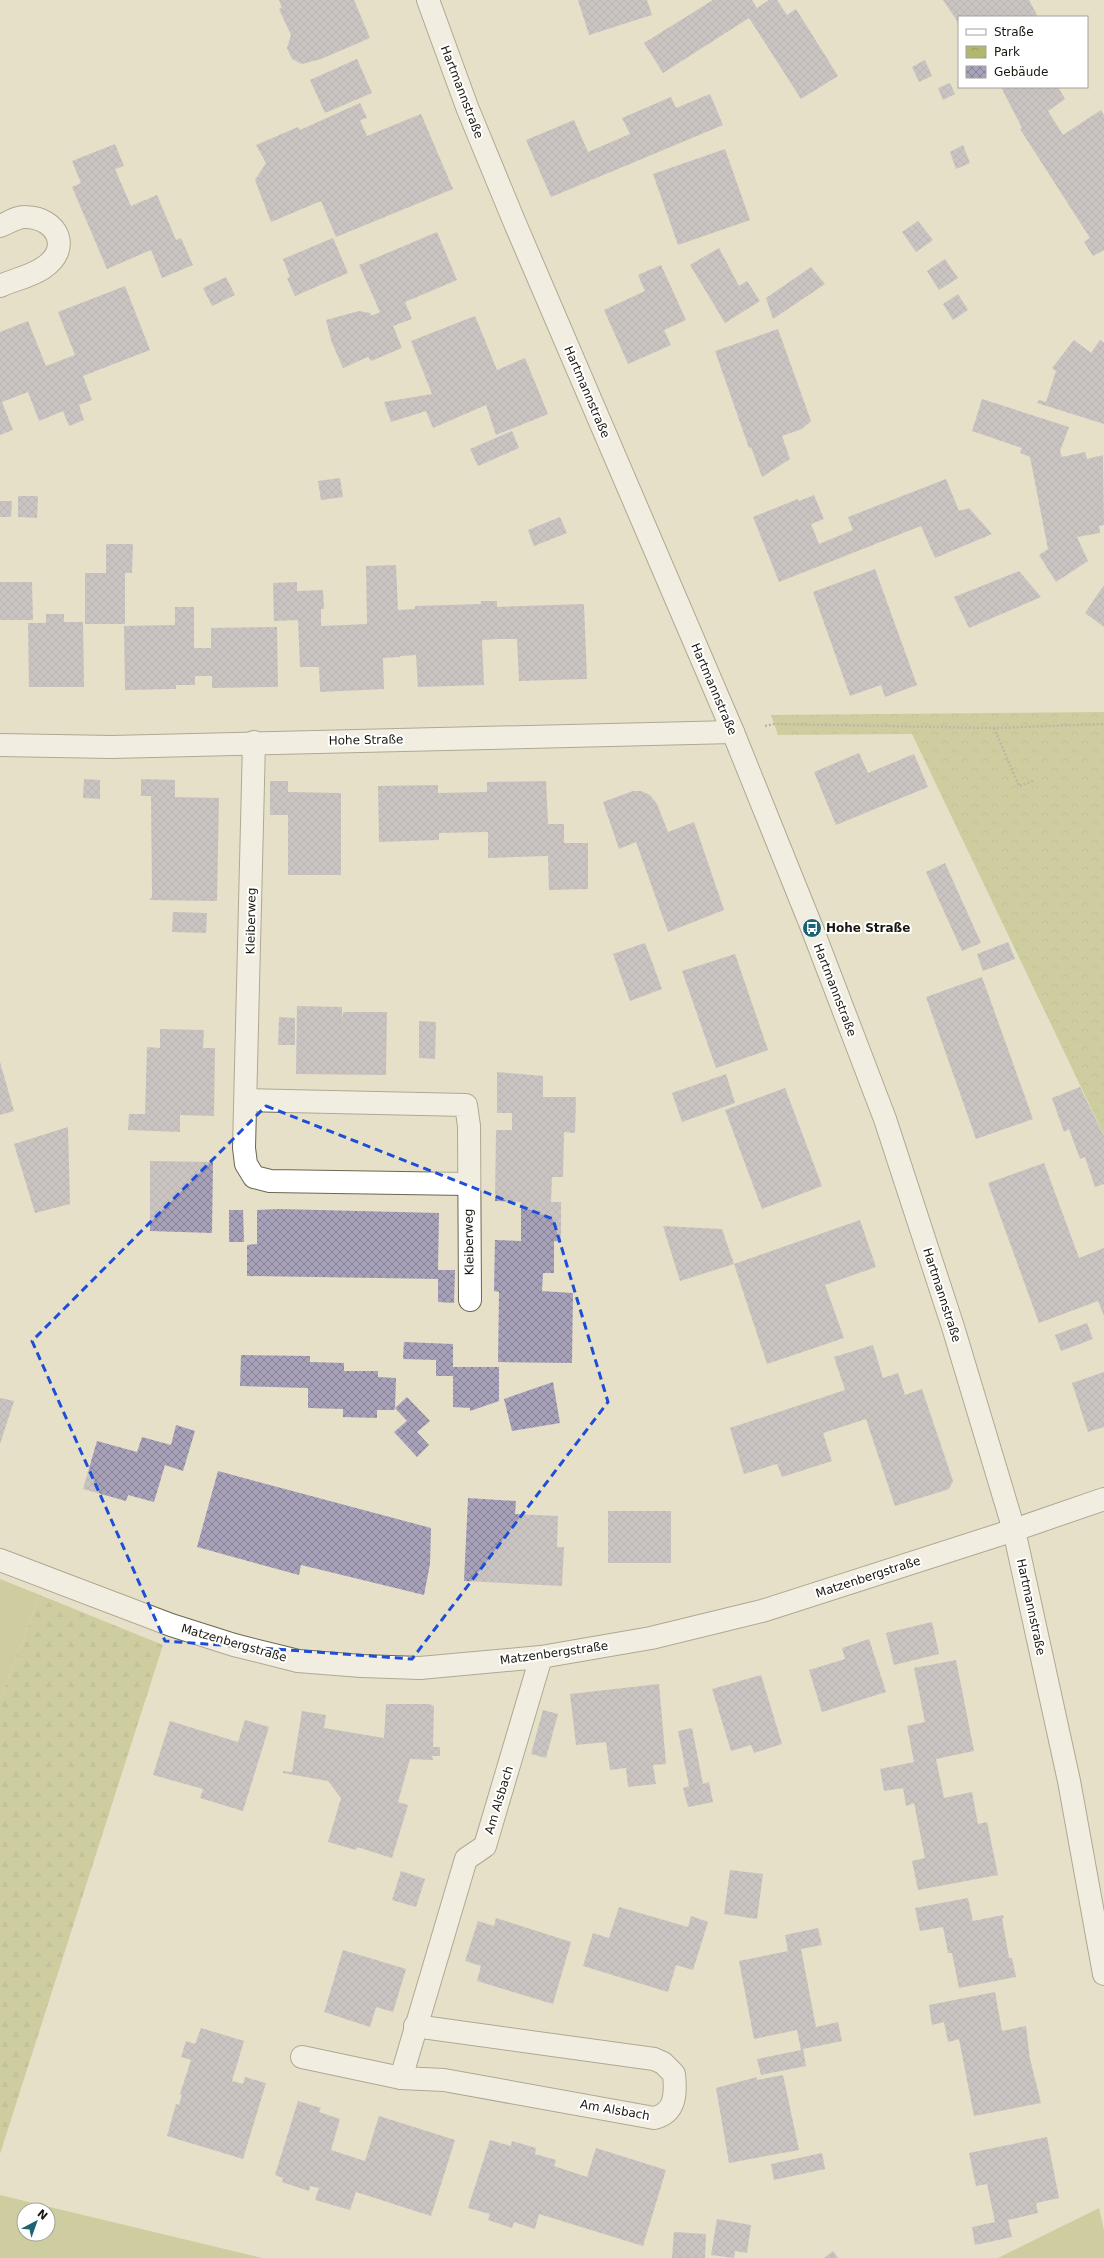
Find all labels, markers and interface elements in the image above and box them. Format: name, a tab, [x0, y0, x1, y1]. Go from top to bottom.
legend	[958, 16, 1088, 88]
text: Straße	[994, 25, 1034, 39]
street label: Hartmannstraße	[438, 44, 486, 140]
text: Park	[994, 45, 1020, 59]
text: Gebäude	[994, 65, 1048, 79]
street label: Hartmannstraße	[561, 344, 613, 440]
street label: Hartmannstraße	[688, 641, 740, 737]
street label: Hohe Straße	[329, 732, 403, 748]
street label: Kleiberweg	[243, 888, 259, 954]
bus stop icon: Hohe Straße	[801, 917, 823, 939]
place label: Hohe Straße	[826, 921, 910, 935]
street label: Hartmannstraße	[811, 942, 859, 1038]
street label: Kleiberweg	[461, 1209, 477, 1275]
street label: Hartmannstraße	[920, 1246, 964, 1344]
street label: Matzenbergstraße	[814, 1553, 922, 1601]
street label: Hartmannstraße	[1014, 1557, 1048, 1657]
street label: Matzenbergstraße	[180, 1621, 288, 1665]
street label: Matzenbergstraße	[499, 1638, 609, 1668]
street label: Am Alsbach	[482, 1764, 516, 1836]
street label: Am Alsbach	[579, 2097, 651, 2123]
north arrow	[16, 2202, 56, 2242]
text: N	[34, 2207, 50, 2223]

